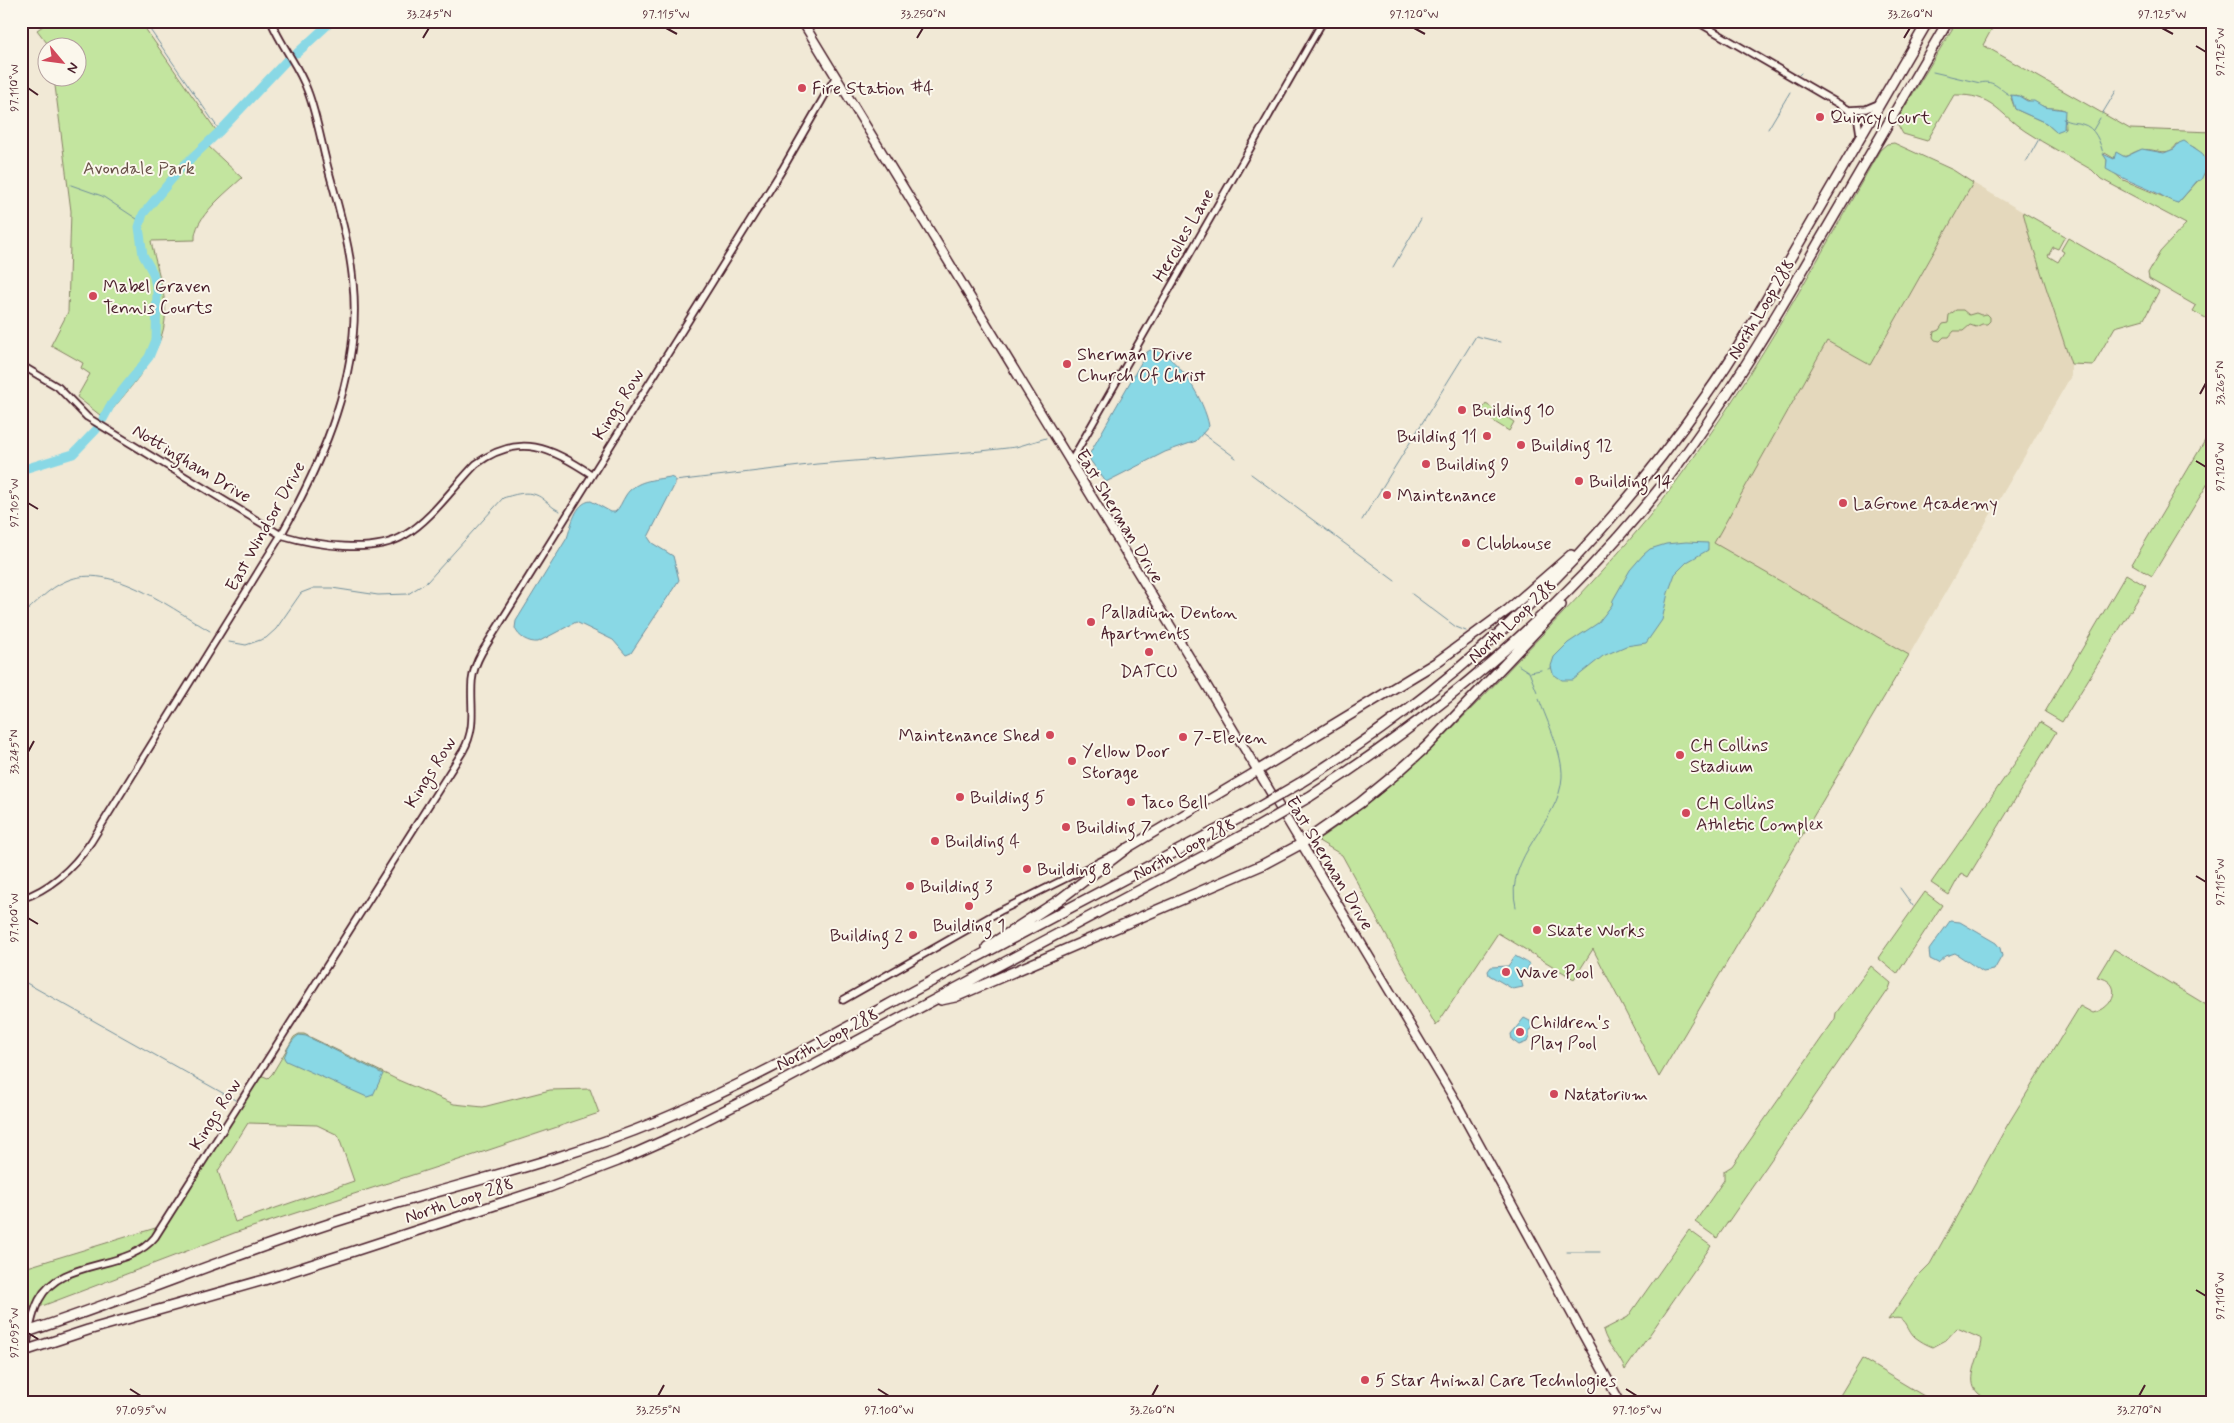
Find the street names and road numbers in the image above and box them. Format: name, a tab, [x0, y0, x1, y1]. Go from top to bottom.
street label: Hercules Lane	[1147, 184, 1220, 287]
street label: North Loop 288	[1722, 255, 1801, 364]
street label: Kings Row	[587, 364, 651, 446]
street label: Nottingham Drive	[127, 419, 255, 511]
street label: East Sherman Drive	[1070, 445, 1169, 588]
street label: East Windsor Drive	[220, 457, 312, 596]
street label: North Loop 288	[1463, 574, 1562, 669]
street label: Kings Row	[399, 732, 463, 814]
street label: East Sherman Drive	[1280, 792, 1379, 935]
street label: North Loop 288	[1129, 813, 1240, 887]
street label: North Loop 288	[772, 1003, 883, 1077]
street label: Kings Row	[184, 1074, 248, 1156]
street label: North Loop 288	[402, 1172, 517, 1230]

